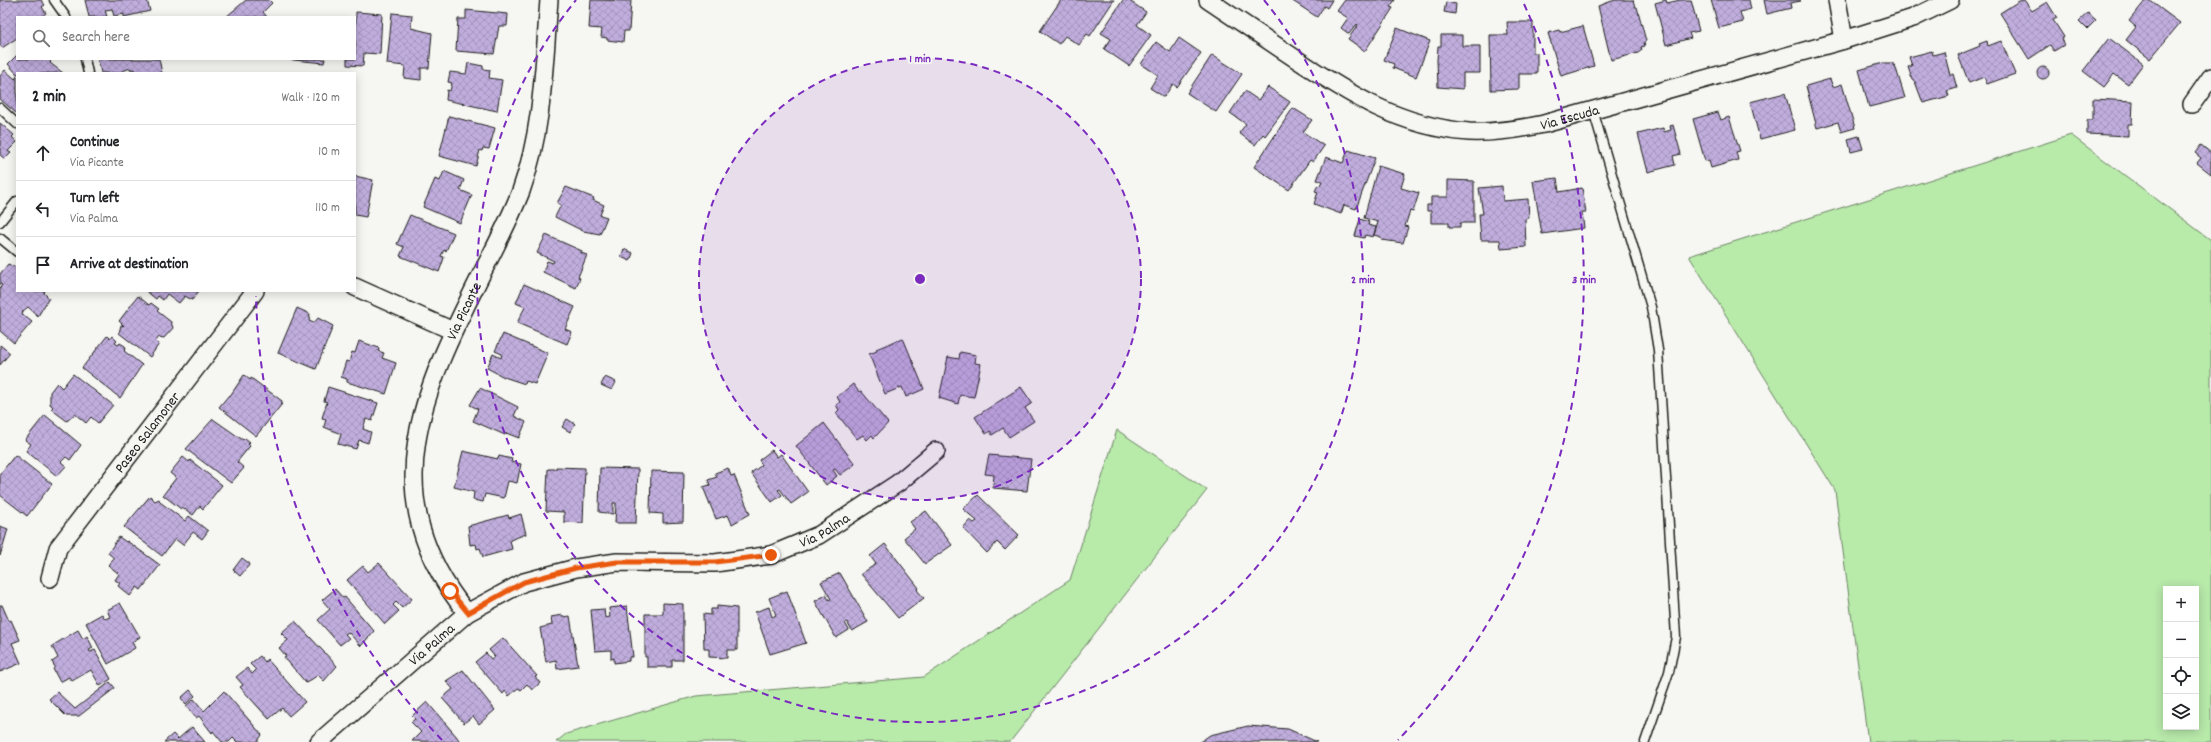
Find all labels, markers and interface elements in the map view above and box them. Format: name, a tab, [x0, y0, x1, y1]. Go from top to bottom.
search box	[16, 16, 356, 60]
icon: search	[30, 27, 52, 49]
text: Search here	[62, 27, 130, 49]
text: 1 min	[909, 51, 931, 68]
text: 2 min	[32, 86, 66, 110]
text: Walk · 120 m	[282, 89, 340, 108]
street label: Via Escuda	[1539, 100, 1603, 137]
text: Continue	[70, 132, 119, 154]
icon: ahead	[32, 142, 54, 164]
text: 10 m	[318, 143, 340, 162]
text: Via Picante	[70, 154, 124, 173]
text: Turn left	[70, 188, 119, 210]
icon: left	[32, 198, 54, 220]
text: 110 m	[315, 199, 340, 218]
text: Via Palma	[70, 210, 118, 229]
icon: arrive	[32, 254, 54, 276]
text: Arrive at destination	[70, 254, 188, 276]
centre of rings	[913, 272, 927, 286]
text: 2 min	[1351, 272, 1375, 289]
text: 3 min	[1572, 272, 1596, 289]
street label: Via Picante	[442, 279, 489, 344]
street label: Paseo Salamoner	[110, 388, 187, 479]
street label: Via Palma	[796, 508, 856, 555]
route end	[762, 546, 780, 564]
route start	[441, 582, 459, 600]
map controls	[2163, 586, 2199, 730]
button: +	[2163, 586, 2199, 622]
street label: Via Palma	[405, 619, 461, 672]
button: −	[2163, 622, 2199, 658]
button: locate	[2163, 658, 2199, 694]
button: layers	[2163, 694, 2199, 730]

